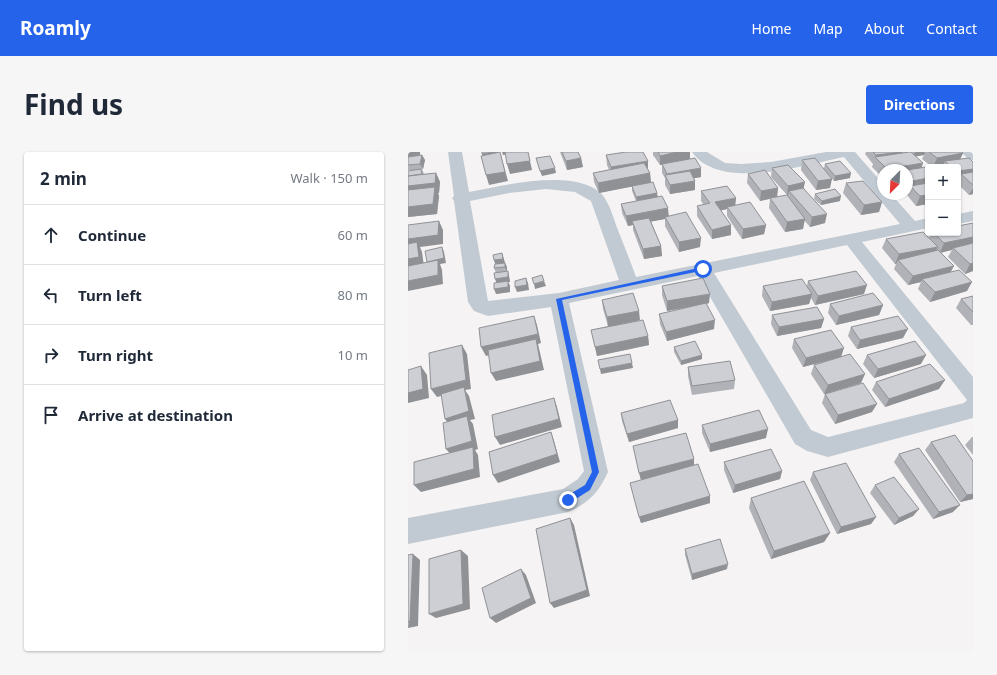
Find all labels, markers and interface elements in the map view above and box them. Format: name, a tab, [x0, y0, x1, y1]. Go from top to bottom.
text: Roamly	[20, 15, 91, 41]
text: Home	[752, 19, 791, 38]
text: Map	[813, 19, 843, 38]
text: About	[865, 19, 904, 38]
text: Contact	[926, 19, 977, 38]
text: Find us	[24, 85, 123, 123]
button: Directions	[866, 85, 973, 124]
north arrow	[877, 164, 913, 200]
map controls	[925, 164, 961, 236]
button: +	[925, 164, 961, 200]
text: 2 min	[40, 167, 87, 190]
text: Walk · 150 m	[290, 169, 368, 187]
button: −	[925, 200, 961, 236]
icon: ahead	[40, 224, 62, 246]
text: Continue	[78, 225, 146, 245]
text: 60 m	[338, 226, 368, 244]
route start	[694, 260, 712, 278]
icon: left	[40, 284, 62, 306]
text: Turn left	[78, 285, 142, 305]
text: 80 m	[338, 286, 368, 304]
icon: right	[40, 344, 62, 366]
text: Turn right	[78, 345, 153, 365]
text: 10 m	[338, 346, 368, 364]
icon: arrive	[40, 404, 62, 426]
text: Arrive at destination	[78, 405, 233, 425]
route end	[559, 491, 577, 509]

